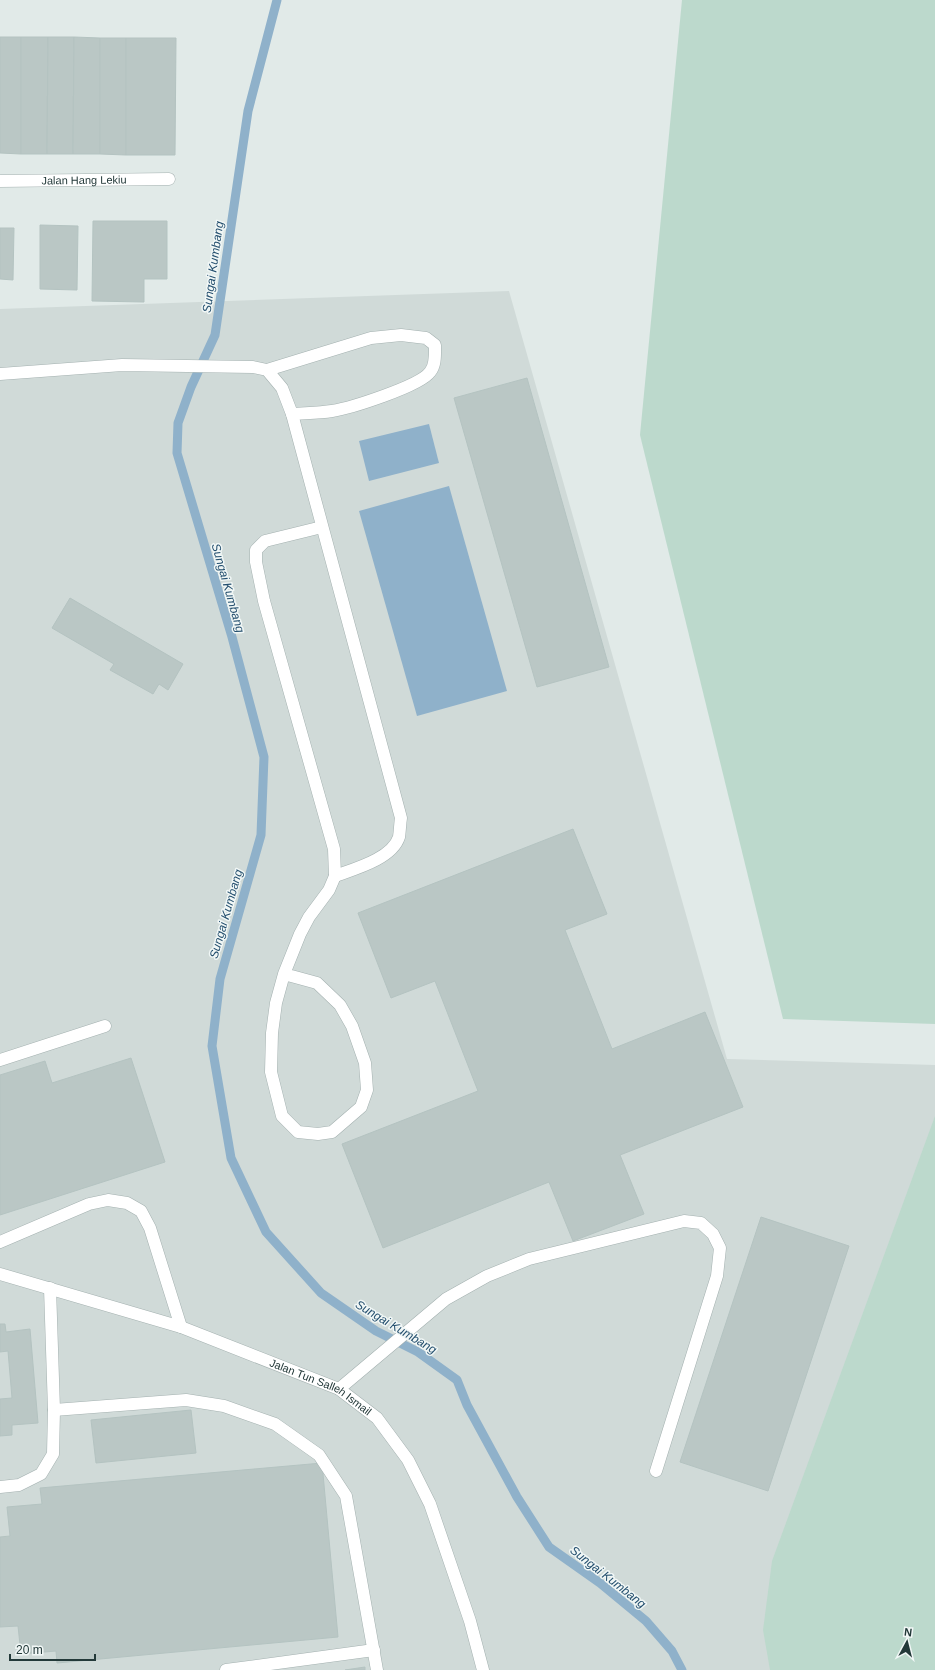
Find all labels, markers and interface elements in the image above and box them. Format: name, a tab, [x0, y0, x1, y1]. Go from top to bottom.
street label: Jalan Hang Lekiu	[41, 174, 127, 187]
water label: Sungai Kumbang	[200, 220, 226, 314]
water label: Sungai Kumbang	[209, 542, 248, 634]
water label: Sungai Kumbang	[207, 868, 246, 960]
water label: Sungai Kumbang	[353, 1297, 439, 1357]
street label: Jalan Tun Salleh Ismail	[268, 1356, 374, 1418]
water label: Sungai Kumbang	[567, 1543, 649, 1611]
north arrow	[887, 1622, 927, 1662]
text: N	[904, 1626, 913, 1639]
scale bar	[10, 1636, 95, 1662]
text: 20 m	[16, 1643, 43, 1657]

